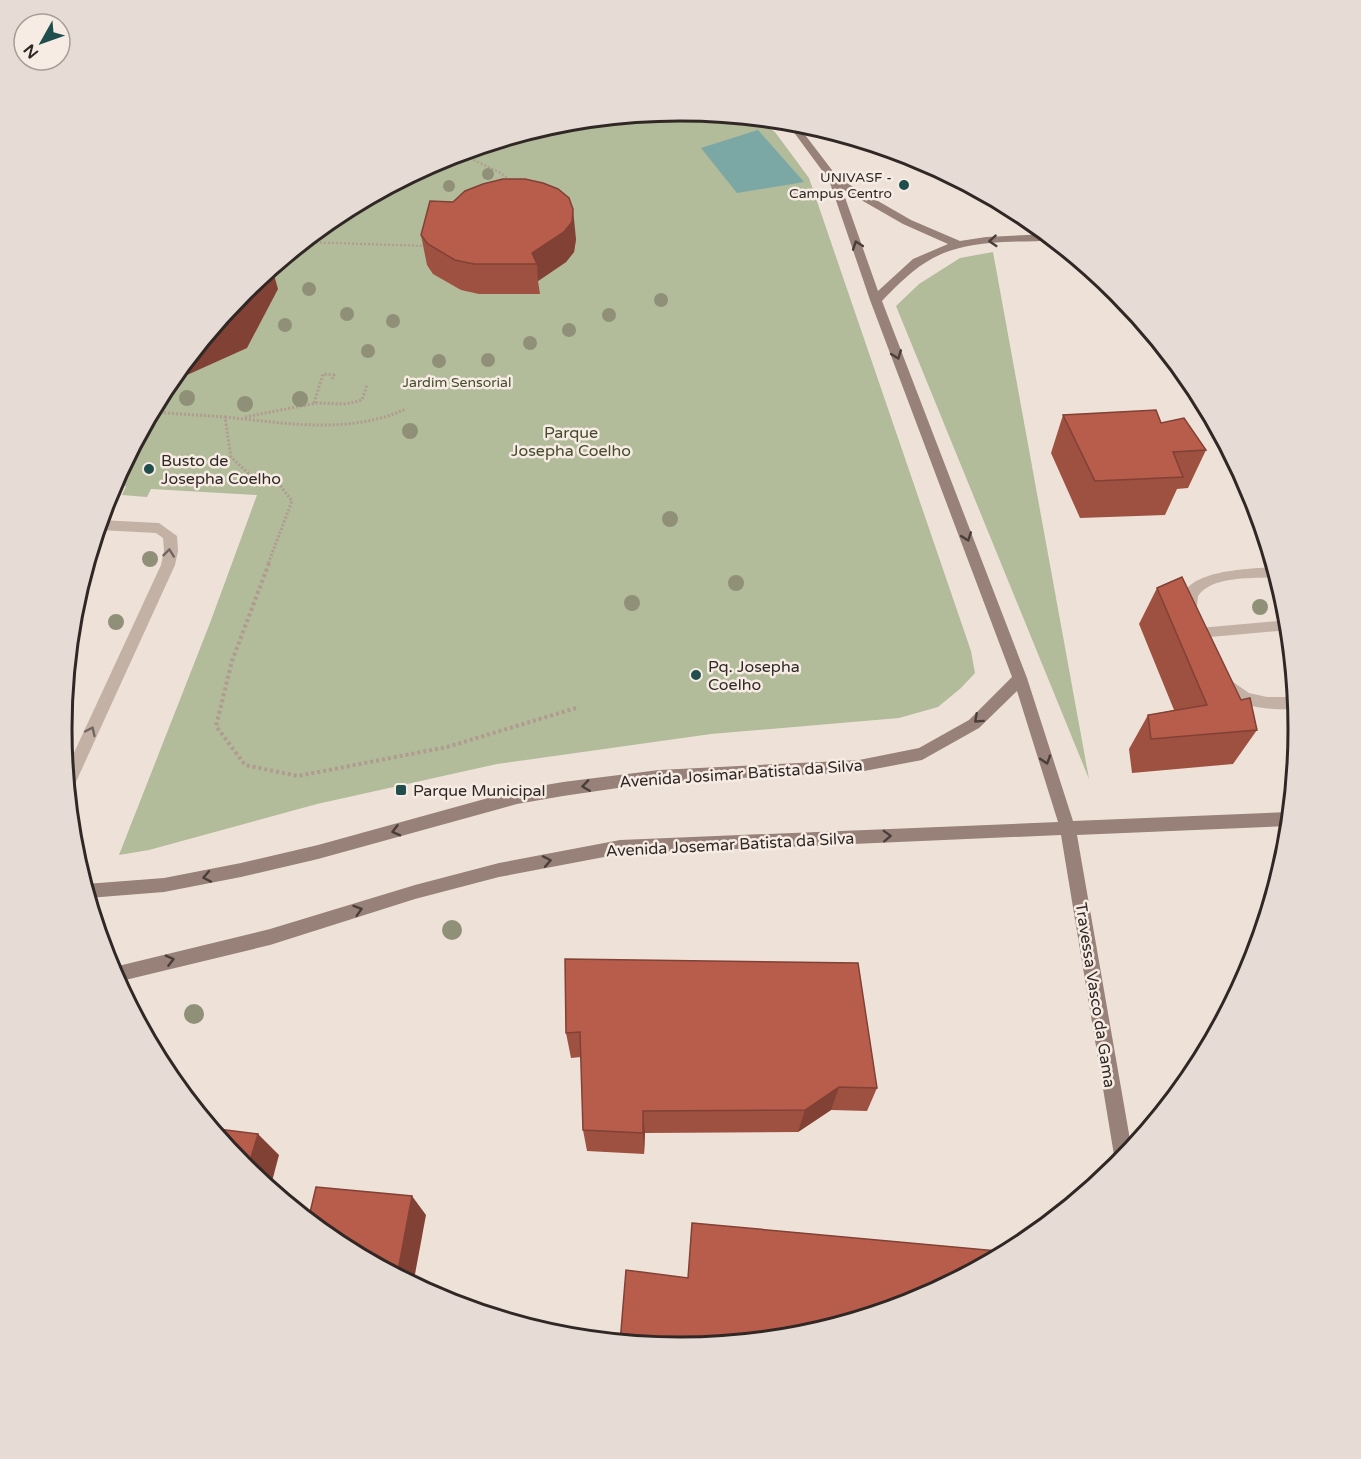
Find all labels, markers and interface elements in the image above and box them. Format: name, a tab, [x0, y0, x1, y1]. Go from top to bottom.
north arrow	[12, 12, 72, 72]
text: N	[19, 40, 43, 62]
place label: UNIVASF - Campus Centro	[789, 169, 892, 202]
marker: UNIVASF - Campus Centro	[897, 178, 911, 192]
one-way arrow	[989, 234, 998, 247]
one-way arrow	[851, 240, 864, 251]
one-way arrow	[890, 349, 902, 360]
park label: Jardim Sensorial	[403, 374, 511, 391]
park label: Parque Josepha Coelho	[511, 423, 631, 461]
place label: Busto de Josepha Coelho	[161, 451, 281, 489]
marker: Busto de Josepha Coelho	[142, 462, 156, 476]
one-way arrow	[959, 532, 972, 542]
one-way arrow	[162, 548, 175, 557]
place label: Pq. Josepha Coelho	[708, 657, 800, 695]
marker: Pq. Josepha Coelho	[689, 668, 703, 682]
one-way arrow	[975, 712, 985, 723]
one-way arrow	[84, 726, 96, 737]
one-way arrow	[1039, 754, 1051, 765]
street label: Avenida Josimar Batista da Silva	[619, 756, 863, 792]
one-way arrow	[581, 779, 590, 791]
place label: Parque Municipal	[413, 781, 546, 801]
marker: Parque Municipal	[394, 783, 408, 797]
one-way arrow	[391, 823, 401, 836]
street label: Avenida Josemar Batista da Silva	[605, 829, 855, 861]
one-way arrow	[883, 830, 892, 843]
one-way arrow	[541, 855, 551, 868]
one-way arrow	[202, 870, 212, 883]
street label: Travessa Vasco da Gama	[1071, 901, 1120, 1089]
one-way arrow	[352, 905, 363, 917]
one-way arrow	[165, 955, 175, 968]

